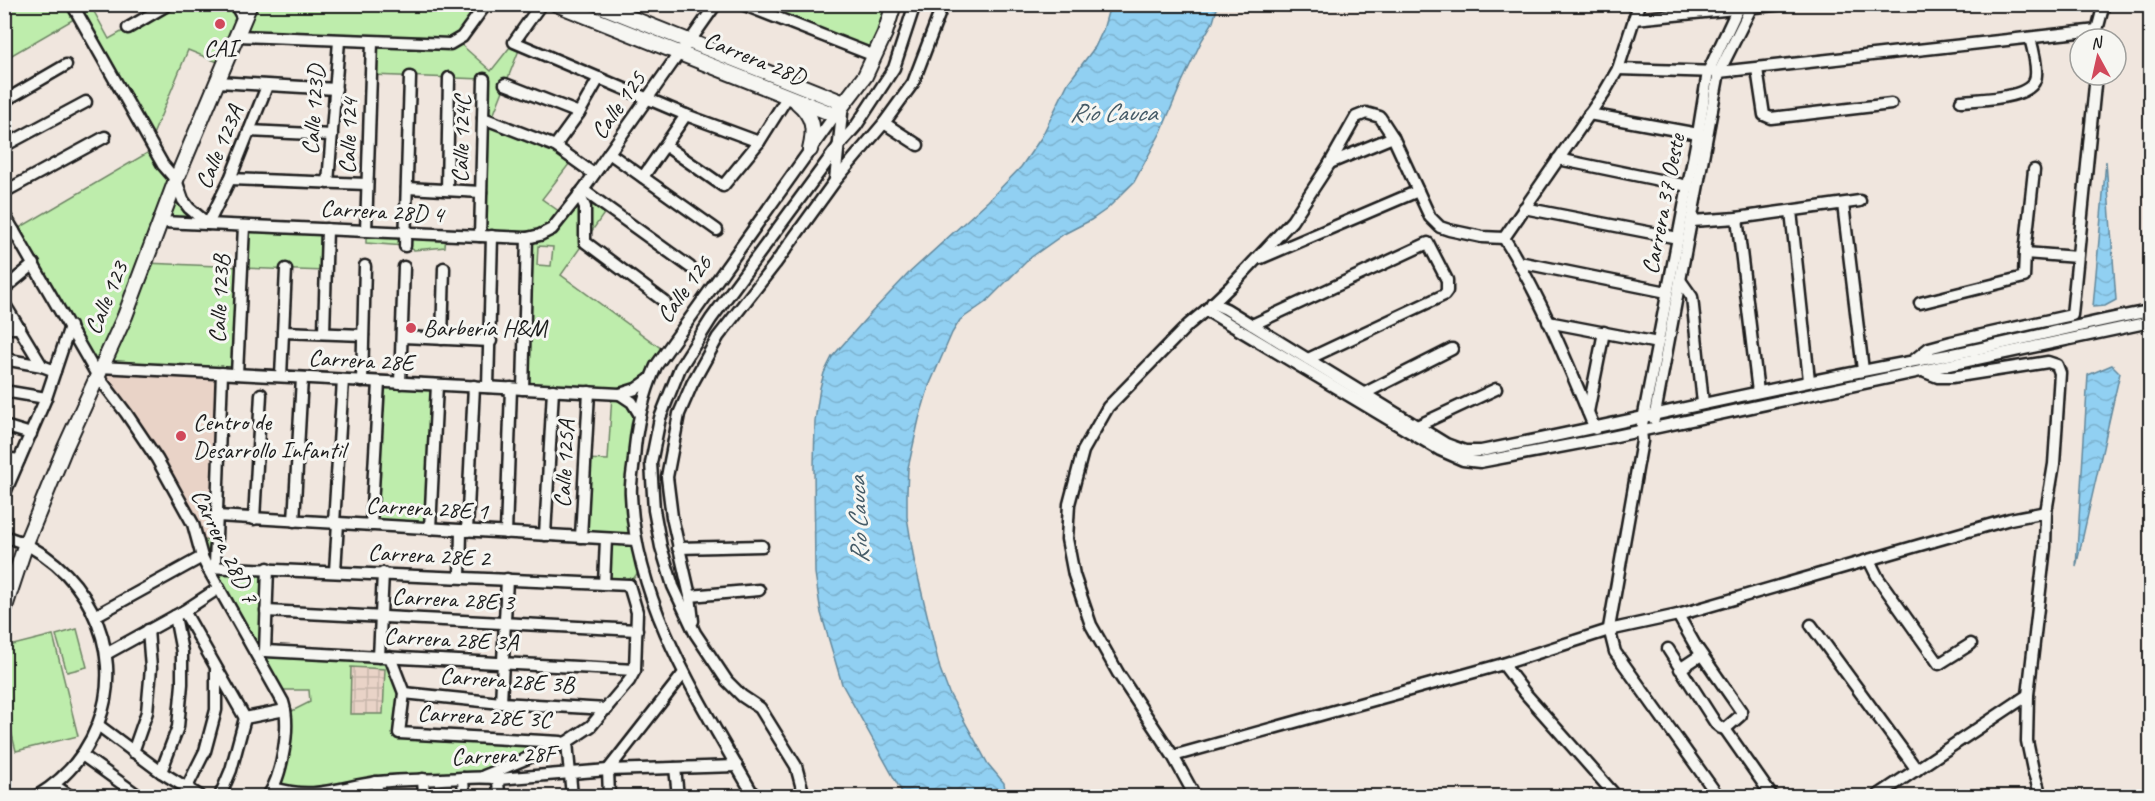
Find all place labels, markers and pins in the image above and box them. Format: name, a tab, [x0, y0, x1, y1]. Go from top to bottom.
marker: CAI	[213, 17, 227, 31]
place label: CAI	[204, 33, 242, 63]
place label: Barbería H&M	[423, 313, 549, 343]
marker: Barbería H&M	[404, 321, 418, 335]
place label: Centro de Desarrollo Infantil	[193, 407, 349, 465]
marker: Centro de Desarrollo Infantil	[174, 429, 188, 443]

